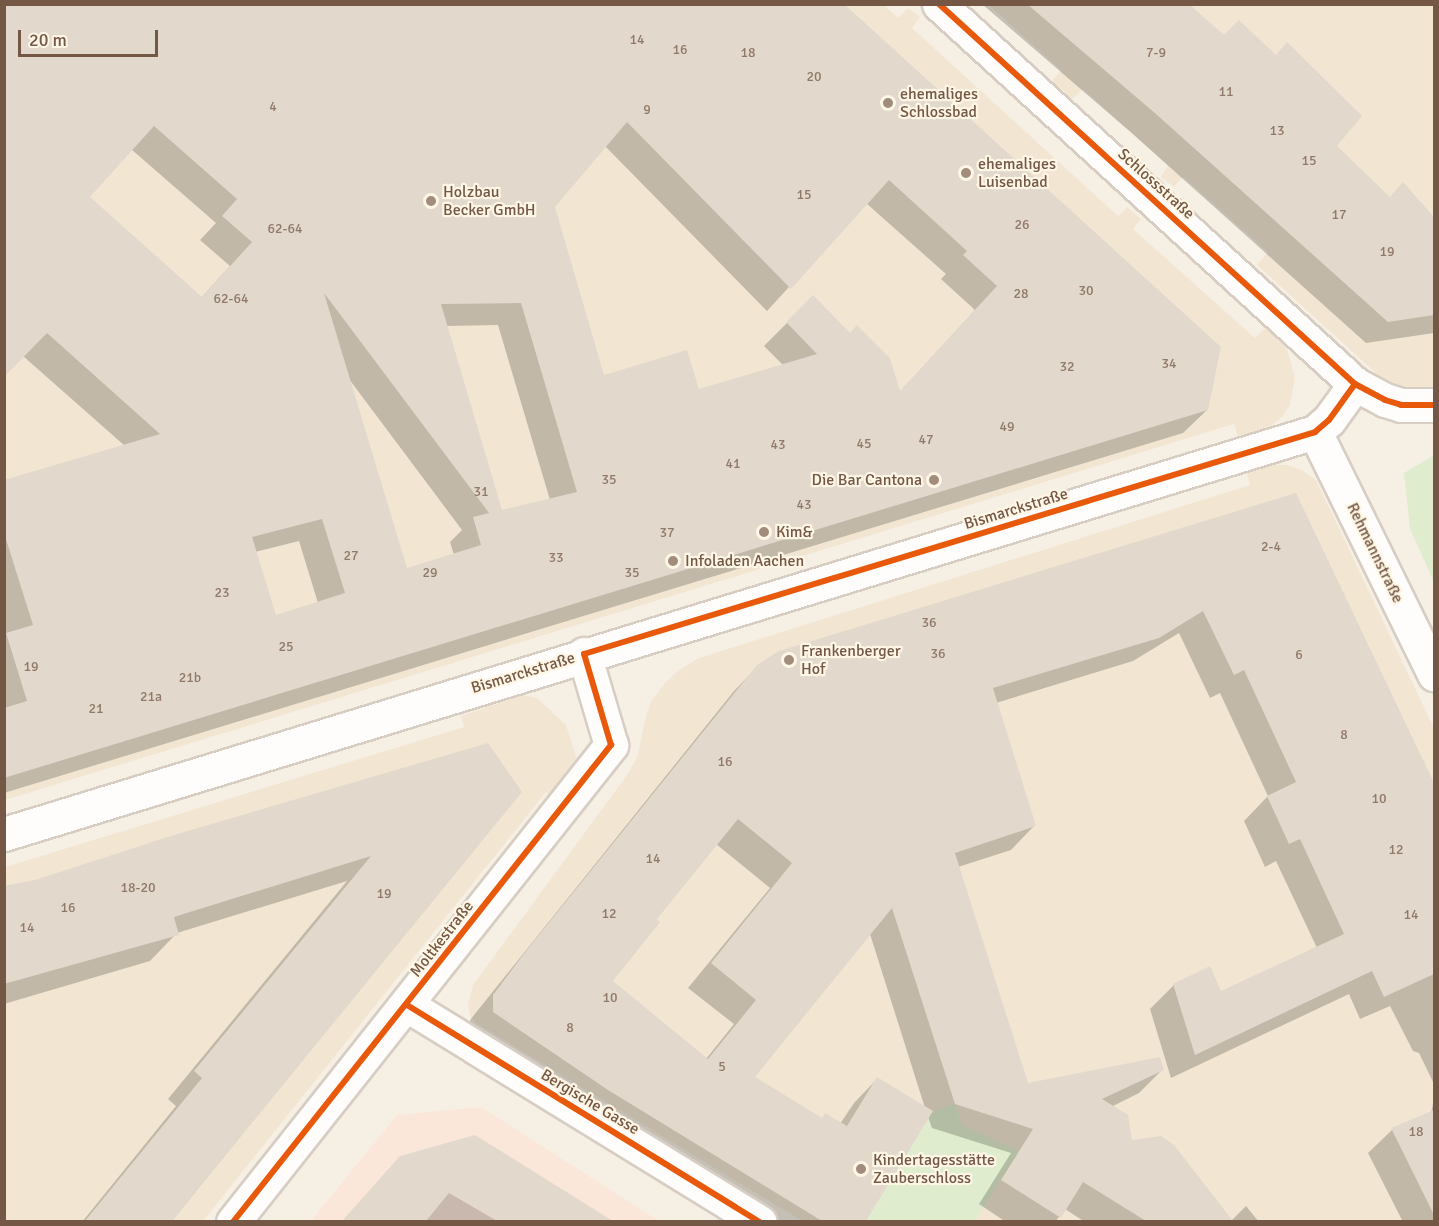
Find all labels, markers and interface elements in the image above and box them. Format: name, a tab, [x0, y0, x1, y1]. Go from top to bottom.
scale bar	[21, 18, 160, 56]
text: 20 m	[29, 29, 67, 51]
house number: 14	[629, 32, 645, 48]
house number: 16	[672, 42, 688, 58]
house number: 18	[740, 45, 756, 61]
house number: 7-9	[1146, 45, 1166, 61]
house number: 20	[806, 69, 822, 85]
place label: ehemaliges Schlossbad	[900, 84, 978, 122]
house number: 11	[1218, 84, 1234, 100]
marker: ehemaliges Schlossbad	[881, 96, 895, 110]
house number: 4	[269, 99, 277, 115]
house number: 9	[643, 102, 651, 118]
house number: 13	[1269, 123, 1285, 139]
street label: Schlossstraße	[1114, 145, 1198, 223]
house number: 15	[1301, 153, 1317, 169]
place label: ehemaliges Luisenbad	[978, 154, 1056, 192]
marker: ehemaliges Luisenbad	[959, 166, 973, 180]
place label: Holzbau Becker GmbH	[443, 182, 536, 220]
house number: 15	[796, 187, 812, 203]
marker: Holzbau Becker GmbH	[424, 194, 438, 208]
house number: 17	[1331, 207, 1347, 223]
house number: 26	[1014, 217, 1030, 233]
house number: 62-64	[267, 221, 303, 237]
house number: 19	[1379, 244, 1395, 260]
house number: 30	[1078, 283, 1094, 299]
house number: 28	[1013, 286, 1029, 302]
house number: 62-64	[213, 291, 249, 307]
house number: 34	[1161, 356, 1177, 372]
house number: 32	[1059, 359, 1075, 375]
house number: 49	[999, 419, 1015, 435]
house number: 47	[918, 432, 934, 448]
house number: 45	[856, 436, 872, 452]
house number: 43	[770, 437, 786, 453]
house number: 41	[725, 456, 741, 472]
place label: Die Bar Cantona	[812, 470, 922, 490]
house number: 35	[601, 472, 617, 488]
marker: Die Bar Cantona	[927, 473, 941, 487]
house number: 31	[473, 484, 489, 500]
street label: Bismarckstraße	[962, 484, 1070, 534]
house number: 43	[796, 497, 812, 513]
street label: Rehmannstraße	[1342, 500, 1408, 606]
place label: Kim&	[776, 522, 813, 542]
house number: 37	[659, 525, 675, 541]
marker: Kim&	[757, 525, 771, 539]
house number: 2-4	[1261, 539, 1281, 555]
house number: 27	[343, 548, 359, 564]
house number: 33	[548, 550, 564, 566]
place label: Infoladen Aachen	[685, 551, 804, 571]
marker: Infoladen Aachen	[666, 554, 680, 568]
house number: 29	[422, 565, 438, 581]
house number: 35	[624, 565, 640, 581]
house number: 23	[214, 585, 230, 601]
house number: 36	[921, 615, 937, 631]
house number: 25	[278, 639, 294, 655]
place label: Frankenberger Hof	[801, 641, 901, 679]
house number: 36	[930, 646, 946, 662]
house number: 6	[1295, 647, 1303, 663]
street label: Bismarckstraße	[469, 648, 577, 698]
marker: Frankenberger Hof	[782, 653, 796, 667]
house number: 19	[23, 659, 39, 675]
house number: 21b	[179, 670, 201, 686]
house number: 21a	[140, 689, 162, 705]
house number: 21	[88, 701, 104, 717]
house number: 8	[1340, 727, 1348, 743]
house number: 16	[717, 754, 733, 770]
house number: 10	[1371, 791, 1387, 807]
house number: 12	[1388, 842, 1404, 858]
house number: 14	[645, 851, 661, 867]
house number: 18-20	[120, 880, 156, 896]
house number: 19	[376, 886, 392, 902]
street label: Moltkestraße	[406, 897, 478, 981]
house number: 16	[60, 900, 76, 916]
house number: 12	[601, 906, 617, 922]
house number: 14	[1403, 907, 1419, 923]
house number: 14	[19, 920, 35, 936]
house number: 10	[602, 990, 618, 1006]
house number: 8	[566, 1020, 574, 1036]
house number: 5	[718, 1059, 726, 1075]
street label: Bergische Gasse	[537, 1065, 643, 1139]
house number: 18	[1408, 1124, 1424, 1140]
place label: Kindertagesstätte Zauberschloss	[873, 1150, 995, 1188]
marker: Kindertagesstätte Zauberschloss	[854, 1162, 868, 1176]

